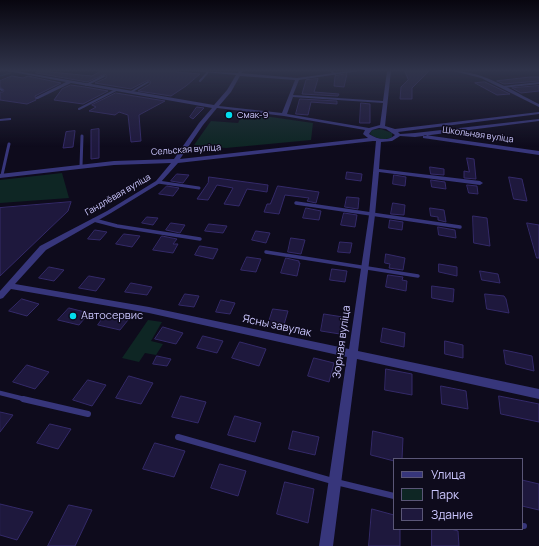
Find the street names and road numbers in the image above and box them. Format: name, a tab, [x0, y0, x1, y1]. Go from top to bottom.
street label: Школьная вуліца	[442, 125, 514, 145]
street label: Сельская вуліца	[151, 142, 221, 158]
street label: Гандлёвая вуліца	[83, 172, 153, 218]
street label: Зорная вуліца	[330, 305, 354, 379]
street label: Ясны завулак	[241, 312, 313, 340]

